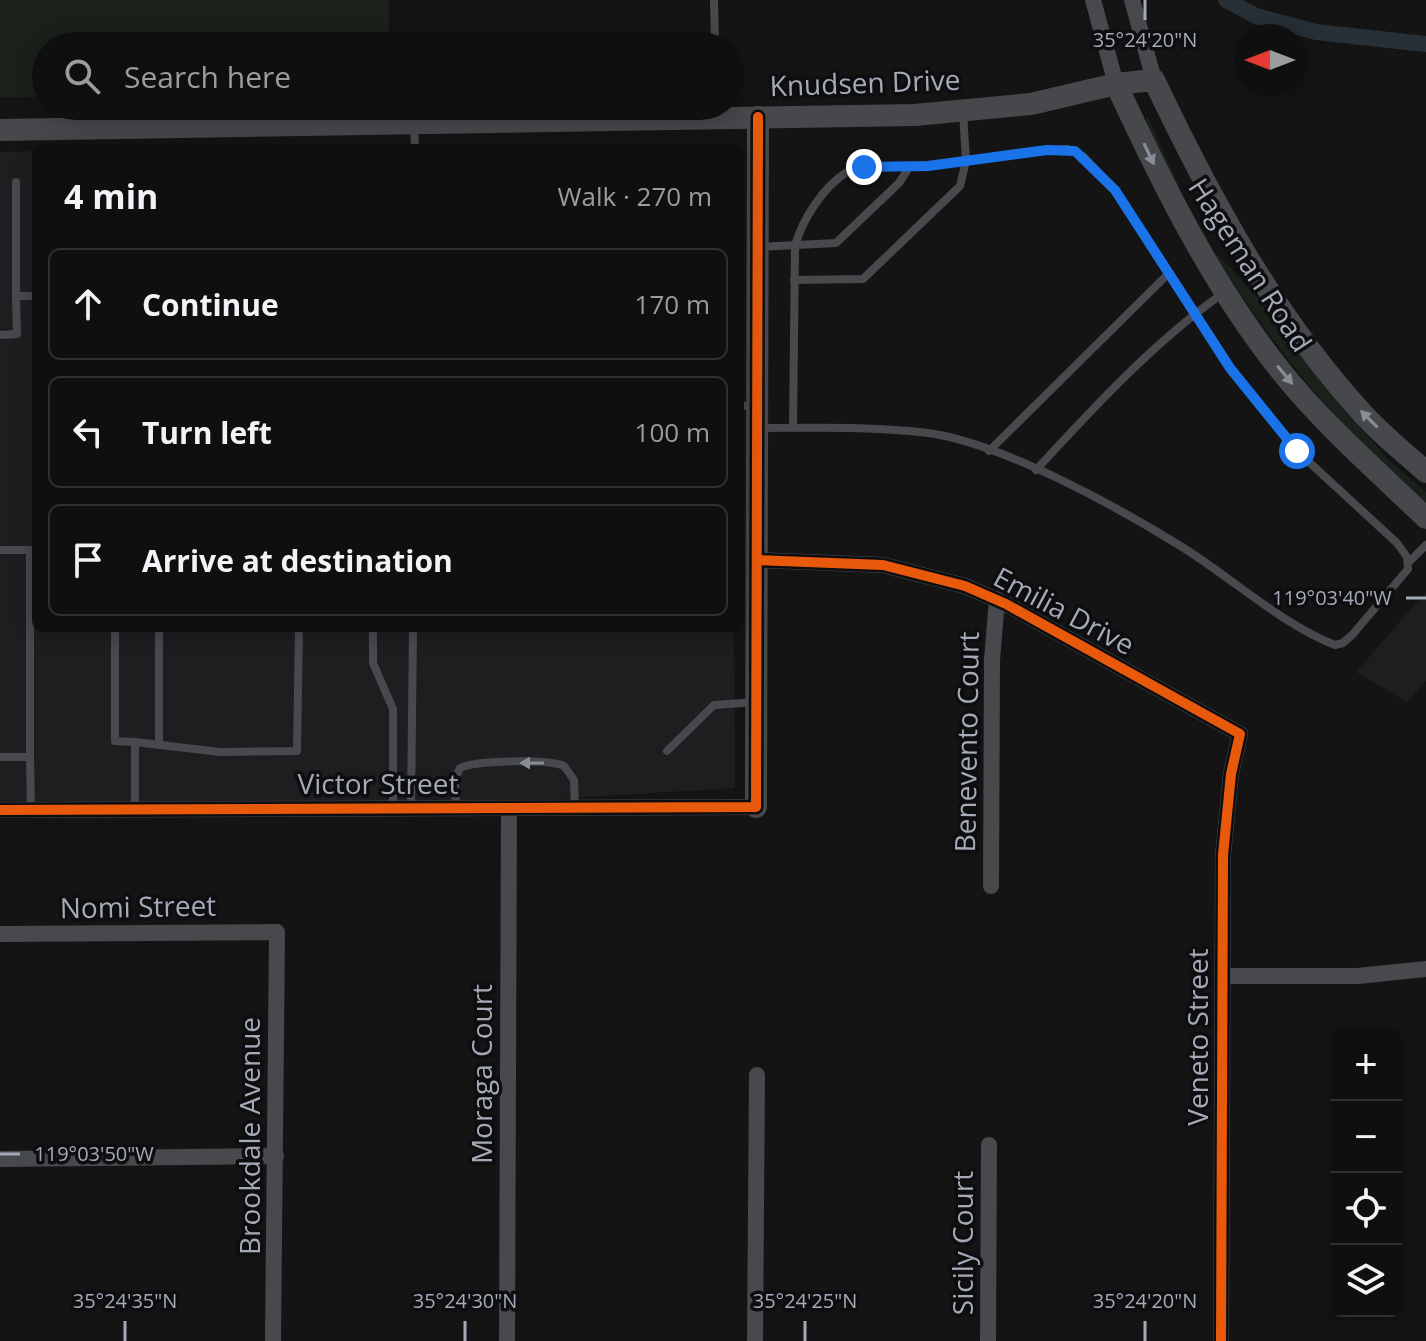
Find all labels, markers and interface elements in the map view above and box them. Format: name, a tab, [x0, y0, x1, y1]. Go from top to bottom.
north arrow	[1234, 24, 1306, 96]
text: 35°24'20"N	[1093, 26, 1197, 53]
search box	[32, 32, 744, 120]
icon: search	[60, 54, 104, 98]
text: Search here	[124, 56, 291, 97]
street label: Knudsen Drive	[769, 60, 961, 104]
one-way arrow	[1142, 143, 1155, 166]
route end	[846, 149, 882, 185]
street label: Hageman Road	[1180, 170, 1321, 359]
text: 4 min	[64, 173, 158, 219]
text: Walk · 270 m	[558, 178, 712, 214]
icon: ahead	[66, 282, 110, 326]
text: Continue	[142, 284, 279, 325]
text: 170 m	[635, 286, 710, 322]
one-way arrow	[1276, 365, 1293, 385]
icon: left	[66, 410, 110, 454]
one-way arrow	[1360, 410, 1379, 428]
text: Turn left	[142, 412, 272, 453]
text: 100 m	[635, 414, 710, 450]
route start	[1279, 433, 1315, 469]
icon: arrive	[66, 538, 110, 582]
text: Arrive at destination	[142, 540, 453, 581]
street label: Emilia Drive	[988, 557, 1141, 663]
text: 119°03'40"W	[1272, 584, 1392, 611]
street label: Benevento Court	[945, 631, 987, 853]
one-way arrow	[519, 757, 544, 769]
street label: Victor Street	[298, 764, 458, 802]
street label: Nomi Street	[59, 886, 217, 926]
street label: Veneto Street	[1178, 948, 1216, 1126]
street label: Moraga Court	[462, 984, 500, 1164]
street label: Brookdale Avenue	[230, 1017, 268, 1255]
map controls	[1330, 1029, 1402, 1317]
button: +	[1330, 1029, 1402, 1101]
button: −	[1330, 1101, 1402, 1173]
text: 119°03'50"W	[34, 1140, 154, 1167]
street label: Sicily Court	[943, 1171, 981, 1315]
button: locate	[1330, 1173, 1402, 1245]
button: layers	[1330, 1245, 1402, 1317]
text: 35°24'35"N	[73, 1287, 177, 1314]
text: 35°24'30"N	[413, 1287, 517, 1314]
text: 35°24'25"N	[753, 1287, 857, 1314]
text: 35°24'20"N	[1093, 1287, 1197, 1314]

